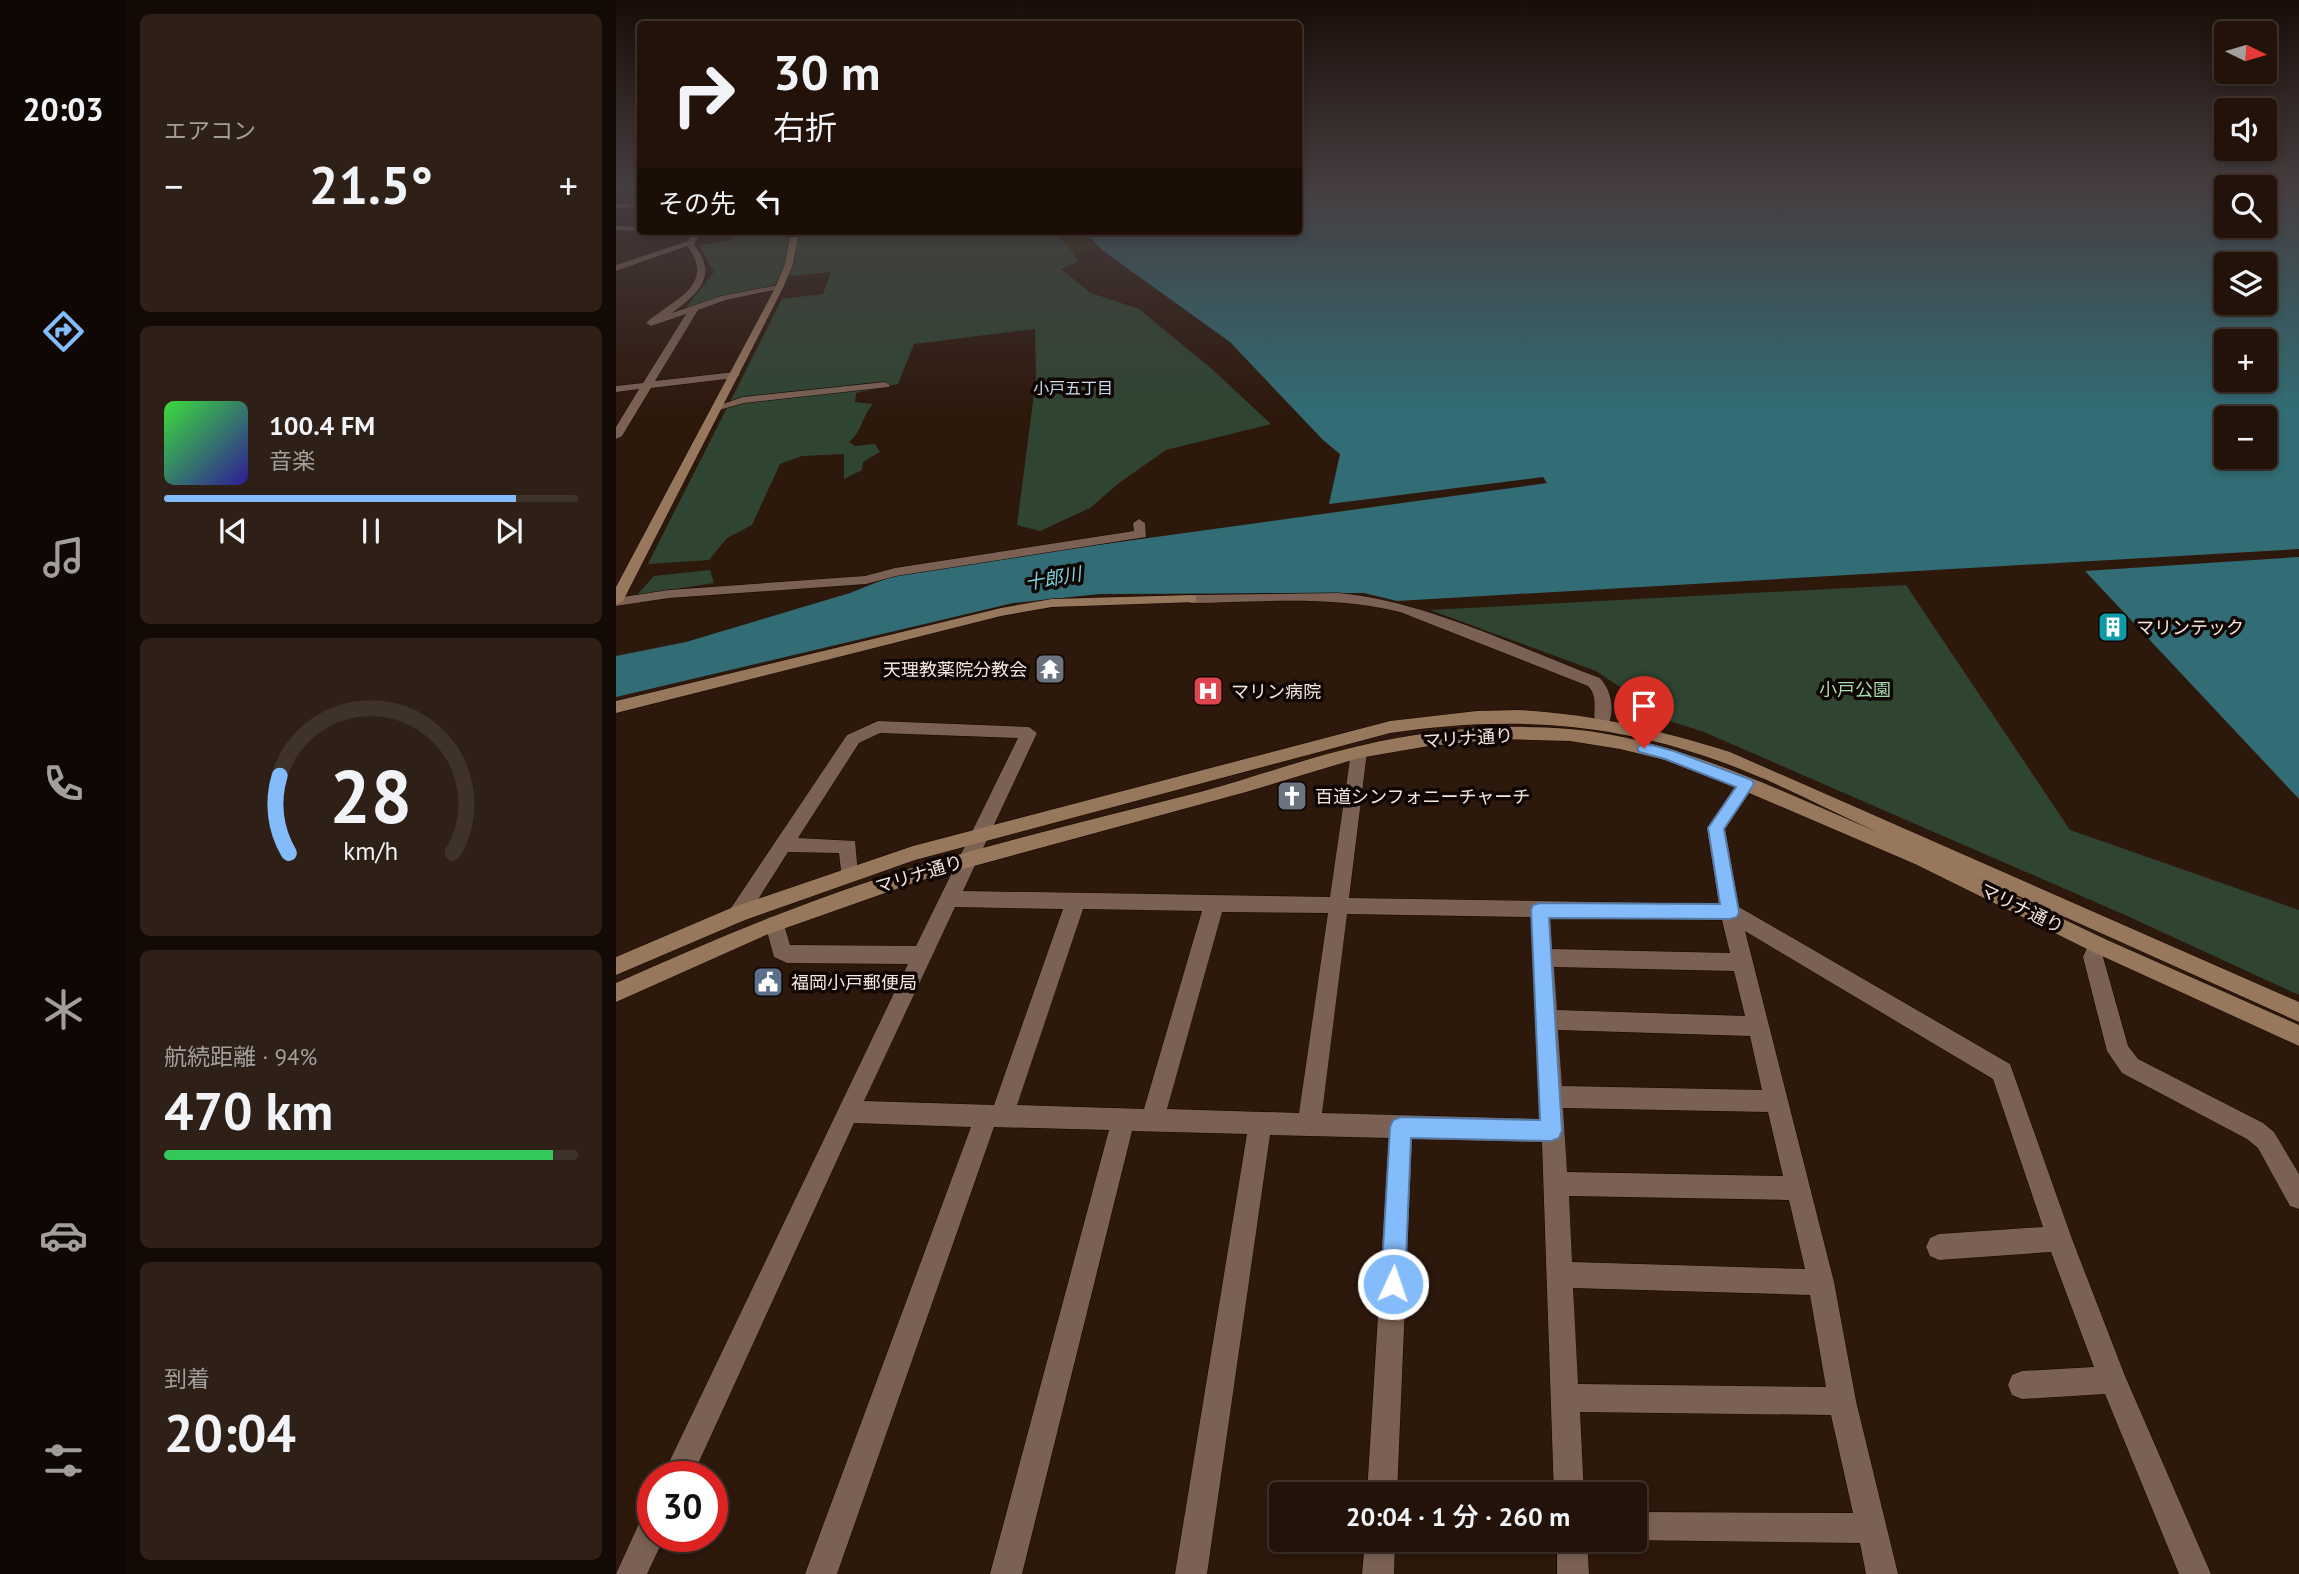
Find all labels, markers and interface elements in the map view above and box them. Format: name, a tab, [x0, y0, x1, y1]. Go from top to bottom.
north arrow	[2214, 21, 2277, 84]
map controls	[2214, 21, 2277, 469]
text: 30 m	[773, 40, 880, 104]
icon: right	[658, 49, 749, 140]
text: 20:03	[22, 88, 104, 130]
button: sound	[2214, 98, 2277, 161]
text: 右折	[773, 106, 837, 148]
text: エアコン	[164, 116, 256, 145]
text: 21.5°	[309, 151, 433, 218]
text: −	[164, 161, 183, 210]
text: +	[559, 161, 578, 210]
button: search	[2214, 175, 2277, 238]
icon: left	[750, 182, 788, 220]
text: その先	[658, 187, 736, 220]
button: layers	[2214, 252, 2277, 315]
icon: directions	[39, 307, 88, 356]
button: +	[2214, 329, 2277, 392]
district label: 小戸五丁目	[1033, 378, 1113, 398]
button: −	[2214, 406, 2277, 469]
text: 100.4 FM	[269, 409, 375, 442]
text: 音楽	[269, 446, 315, 475]
icon: previous	[214, 512, 252, 550]
icon: pause	[352, 512, 390, 550]
icon: next	[490, 512, 528, 550]
icon: music	[39, 533, 88, 582]
water label: 十郎川	[1023, 561, 1085, 595]
building icon: マリンテック	[2096, 610, 2130, 644]
place label: マリンテック	[2136, 616, 2244, 639]
temple icon: 天理教薬院分教会	[1033, 652, 1067, 686]
place label: 天理教薬院分教会	[883, 658, 1027, 681]
hospital icon: マリン病院	[1191, 674, 1225, 708]
pin	[1614, 676, 1674, 748]
park label: 小戸公園	[1819, 678, 1891, 701]
place label: マリン病院	[1231, 680, 1321, 703]
icon: arrive	[1625, 687, 1663, 725]
street label: マリナ通り	[1422, 723, 1514, 753]
text: 28	[330, 749, 412, 843]
icon: phone	[39, 759, 88, 808]
church icon: 百道シンフォニーチャーチ	[1275, 779, 1309, 813]
place label: 百道シンフォニーチャーチ	[1315, 785, 1530, 808]
text: km/h	[344, 835, 398, 867]
street label: マリナ通り	[873, 850, 965, 898]
street label: マリナ通り	[1977, 878, 2067, 938]
public building icon: 福岡小戸郵便局	[751, 965, 785, 999]
place label: 福岡小戸郵便局	[791, 971, 917, 994]
icon: climate	[39, 985, 88, 1034]
text: 航続距離 · 94%	[164, 1042, 317, 1071]
text: 470 km	[164, 1077, 333, 1144]
icon: car	[39, 1211, 88, 1260]
position arrow	[1356, 1247, 1430, 1321]
text: 到着	[164, 1364, 210, 1393]
text: 20:04	[164, 1399, 296, 1466]
icon: filters	[39, 1436, 88, 1485]
speed limit sign: 30	[637, 1461, 728, 1552]
text: 20:04 · 1 分 · 260 m	[1346, 1500, 1570, 1533]

